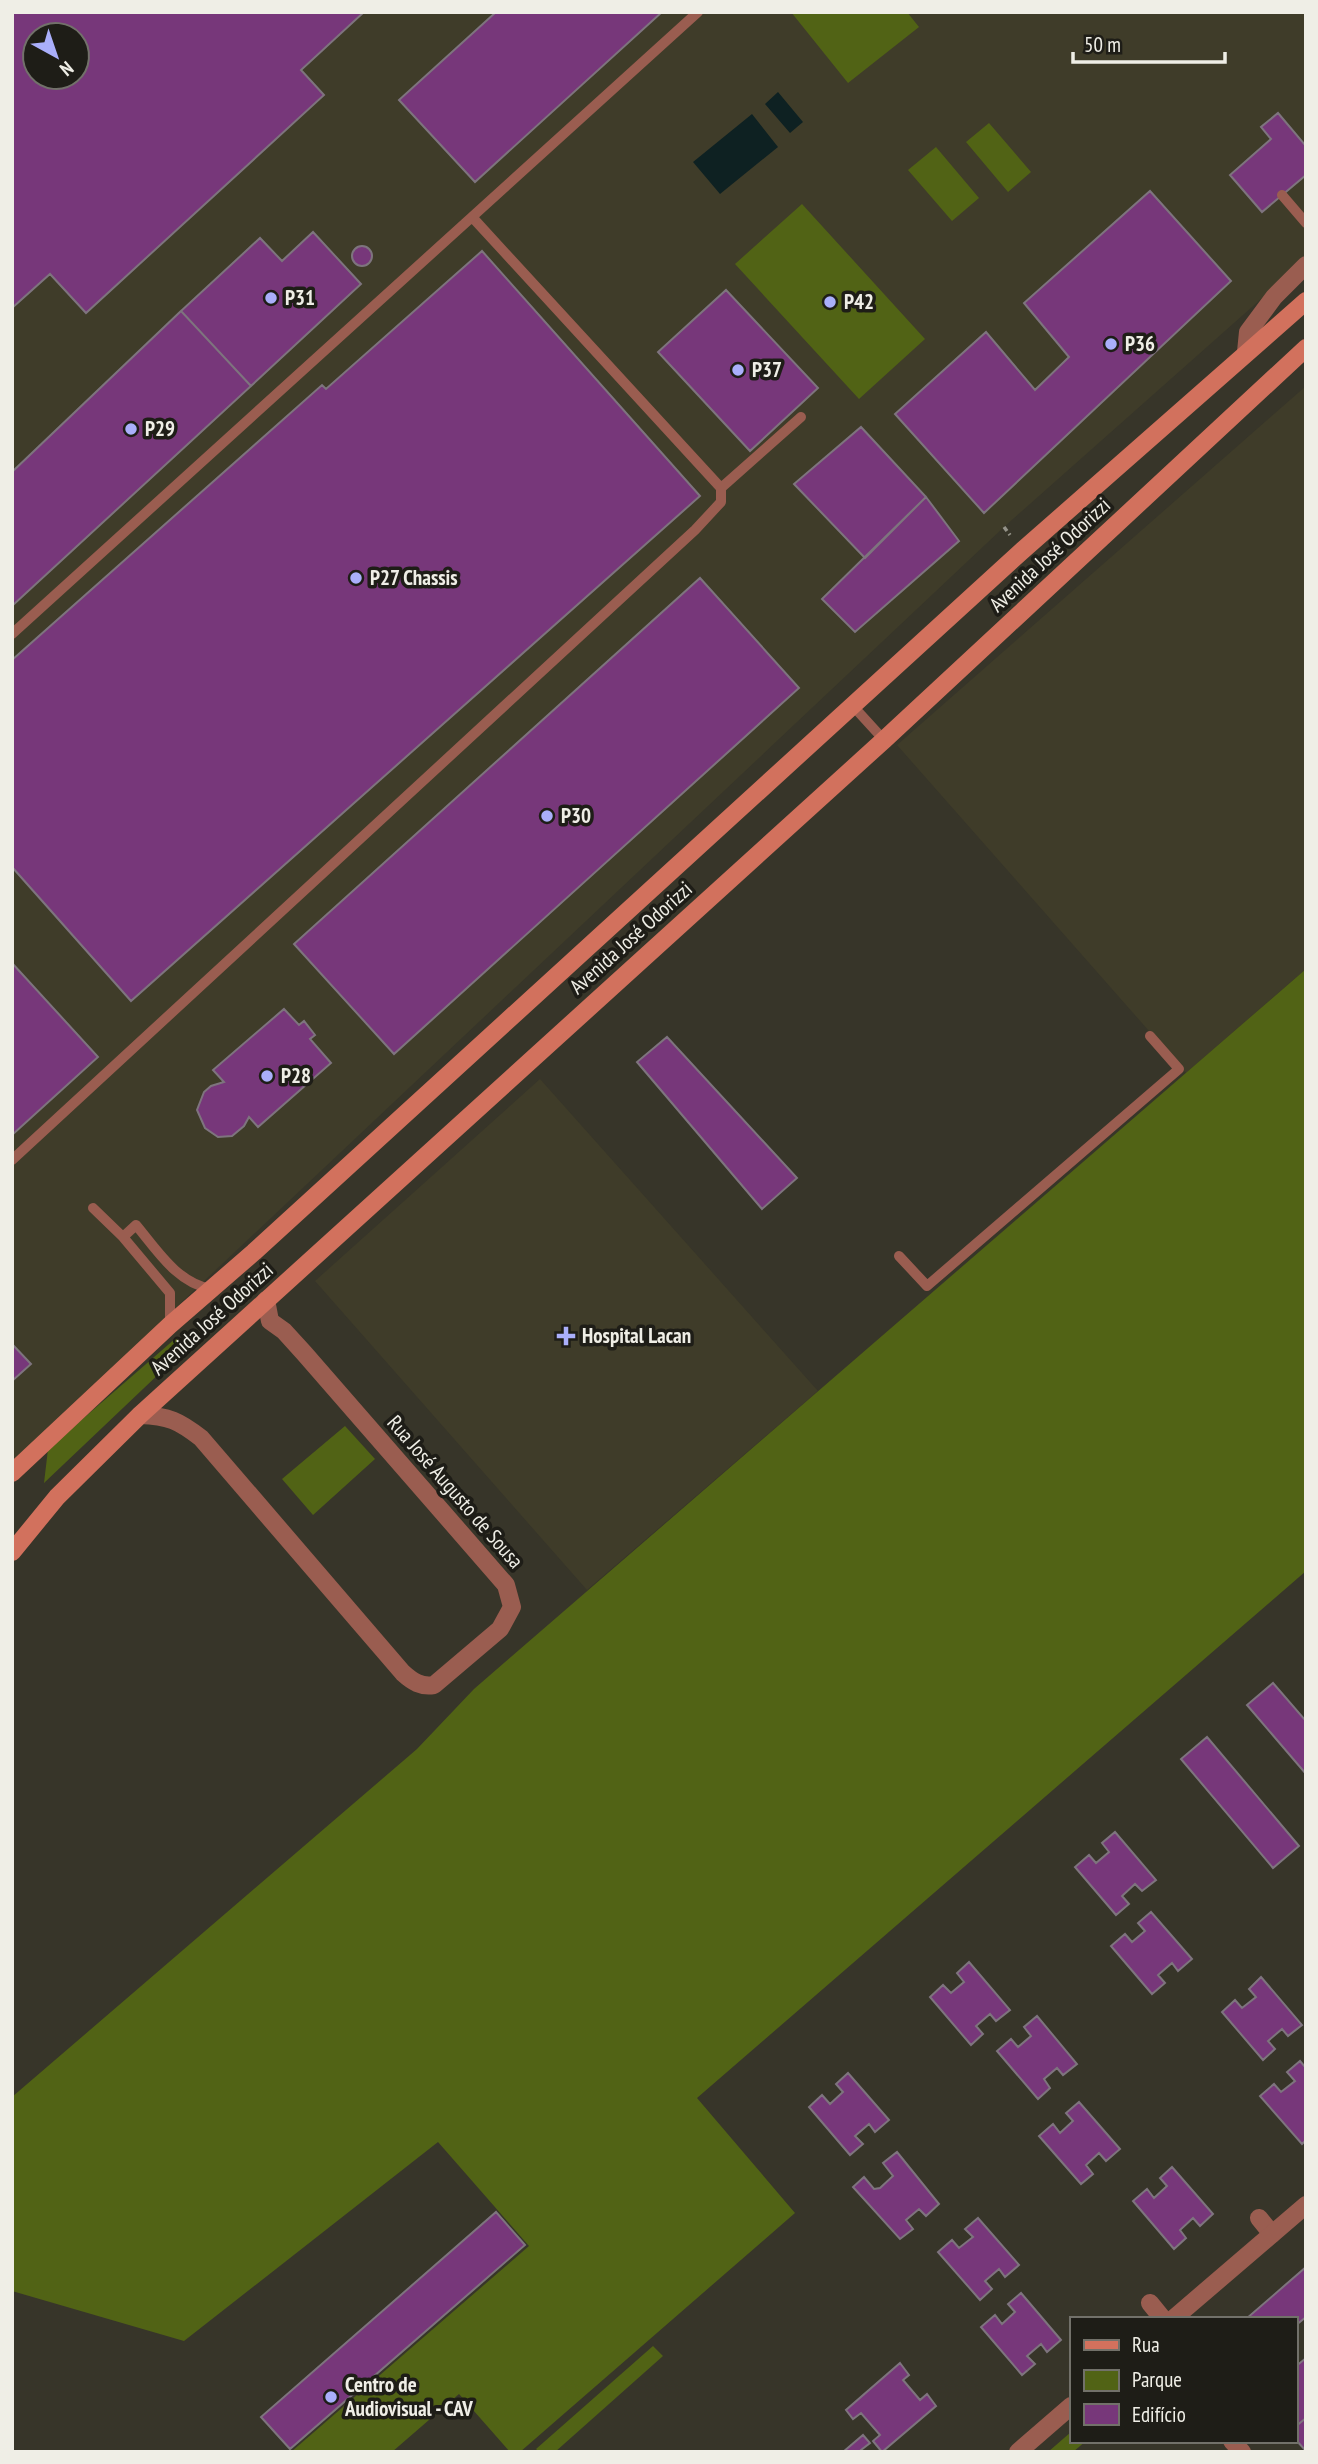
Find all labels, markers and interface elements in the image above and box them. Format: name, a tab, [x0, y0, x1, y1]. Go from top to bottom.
north arrow	[21, 21, 91, 91]
scale bar	[1073, 21, 1225, 65]
text: 50 m	[1084, 31, 1121, 58]
text: N	[55, 57, 79, 82]
place label: P31	[285, 284, 315, 311]
place label: P42	[844, 288, 874, 315]
marker: P31	[263, 290, 279, 306]
marker: P42	[822, 294, 838, 310]
place label: P36	[1125, 330, 1155, 357]
marker: P36	[1103, 336, 1119, 352]
place label: P37	[752, 356, 782, 383]
marker: P37	[730, 362, 746, 378]
place label: P29	[145, 415, 175, 442]
marker: P29	[123, 421, 139, 437]
street label: Avenida José Odorizzi	[983, 492, 1116, 618]
place label: P27 Chassis	[370, 564, 458, 591]
marker: P27 Chassis	[348, 570, 364, 586]
place label: P30	[561, 802, 591, 829]
marker: P30	[539, 808, 555, 824]
street label: Avenida José Odorizzi	[564, 875, 698, 1000]
place label: P28	[281, 1062, 311, 1089]
marker: P28	[259, 1068, 275, 1084]
street label: Avenida José Odorizzi	[145, 1256, 279, 1381]
place label: Hospital Lacan	[582, 1322, 691, 1349]
marker: Hospital Lacan	[556, 1326, 576, 1346]
street label: Rua José Augusto de Sousa	[381, 1410, 529, 1574]
legend	[1070, 2317, 1297, 2443]
text: Rua	[1132, 2331, 1160, 2358]
text: Parque	[1132, 2366, 1182, 2393]
place label: Centro de Audiovisual - CAV	[344, 2371, 473, 2422]
marker: Centro de Audiovisual - CAV	[323, 2389, 339, 2405]
text: Edifício	[1132, 2401, 1186, 2428]

